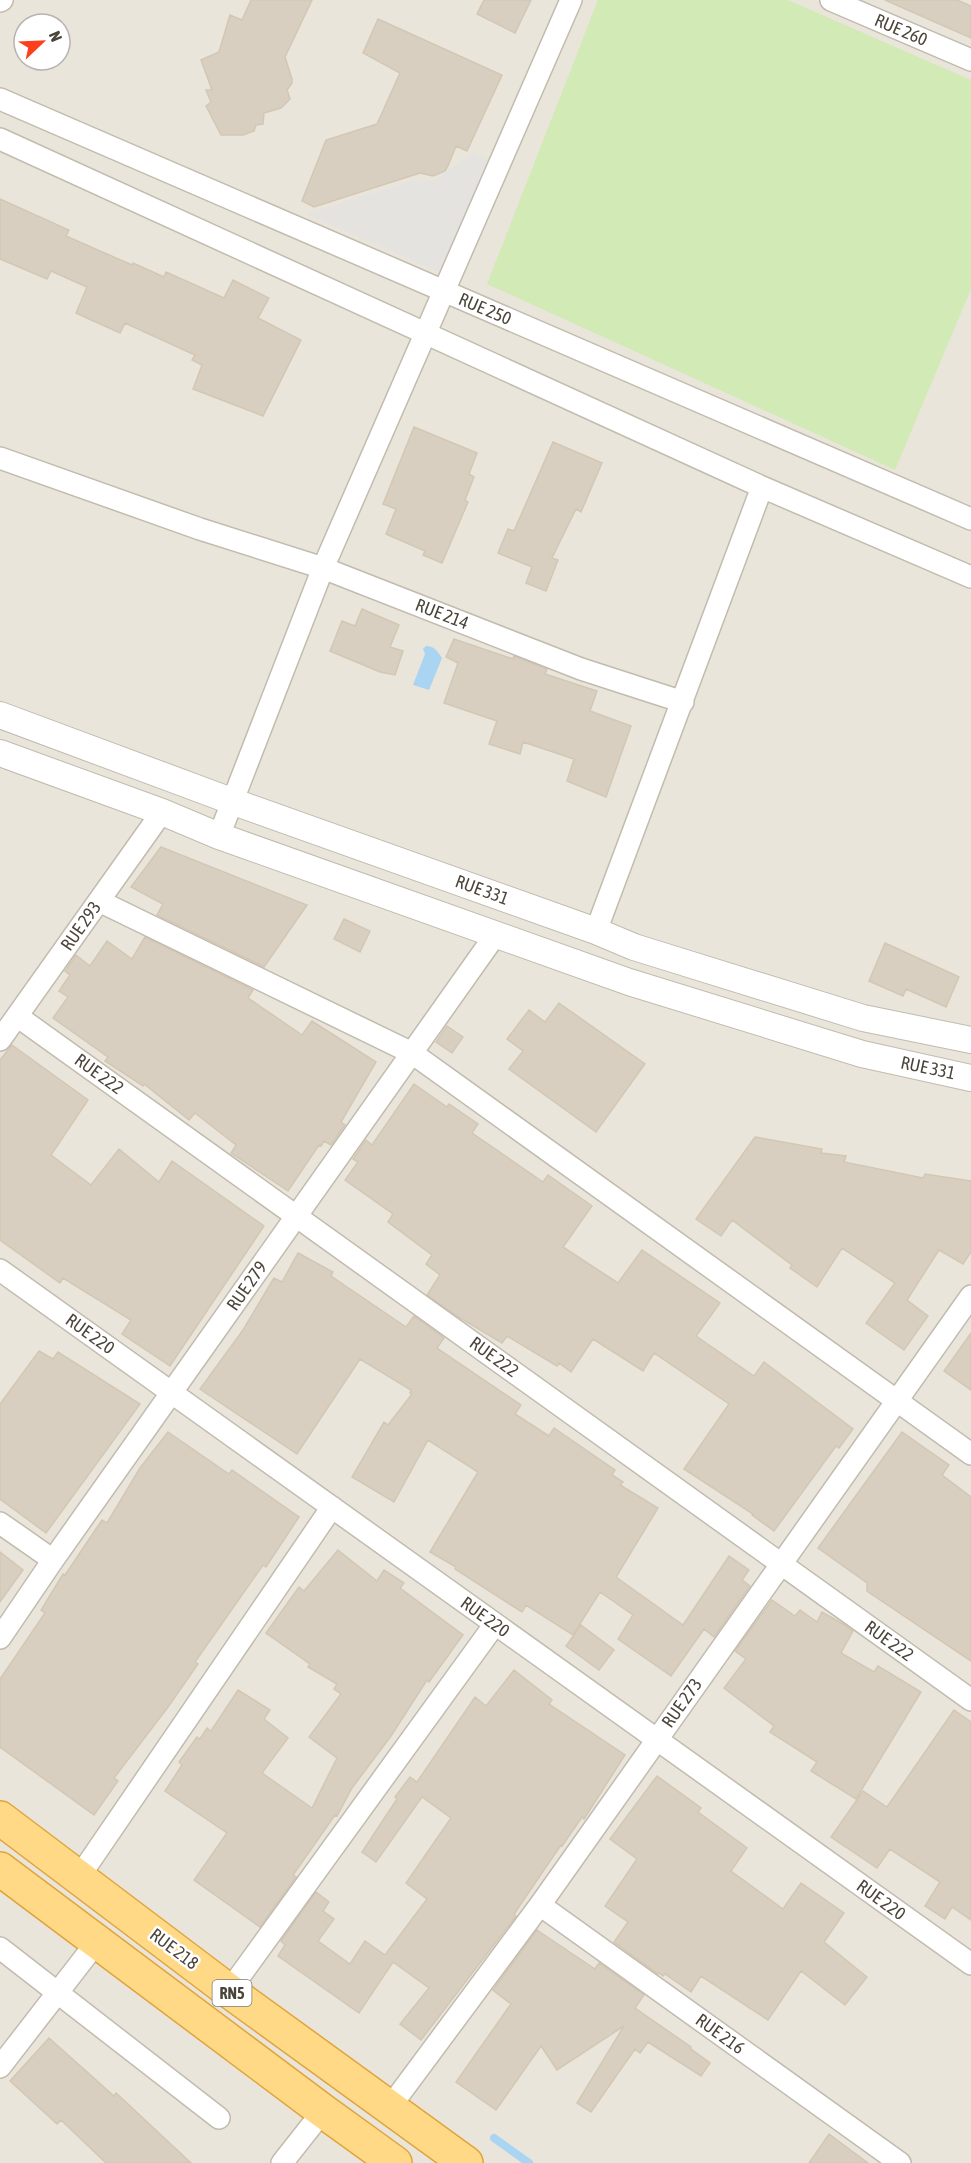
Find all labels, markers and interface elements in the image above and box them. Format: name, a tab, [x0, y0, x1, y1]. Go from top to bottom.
street label: RUE 260	[872, 9, 931, 50]
north arrow	[12, 12, 72, 72]
text: N	[46, 28, 66, 44]
street label: RUE 250	[456, 288, 515, 329]
street label: RUE 214	[413, 594, 472, 633]
street label: RUE 331	[453, 870, 512, 909]
street label: RUE 293	[56, 897, 105, 954]
street label: RUE 222	[71, 1049, 128, 1098]
street label: RUE 331	[899, 1052, 957, 1084]
street label: RUE 279	[222, 1257, 271, 1314]
street label: RUE 220	[62, 1309, 119, 1358]
street label: RUE 222	[466, 1332, 523, 1381]
street label: RUE 220	[457, 1592, 514, 1641]
street label: RUE 222	[861, 1616, 918, 1665]
street label: RUE 273	[657, 1674, 706, 1731]
street label: RUE 220	[853, 1875, 910, 1924]
street label: RUE 218	[146, 1924, 203, 1974]
road number: RN5	[212, 1980, 252, 2006]
street label: RUE 216	[692, 2009, 749, 2058]

